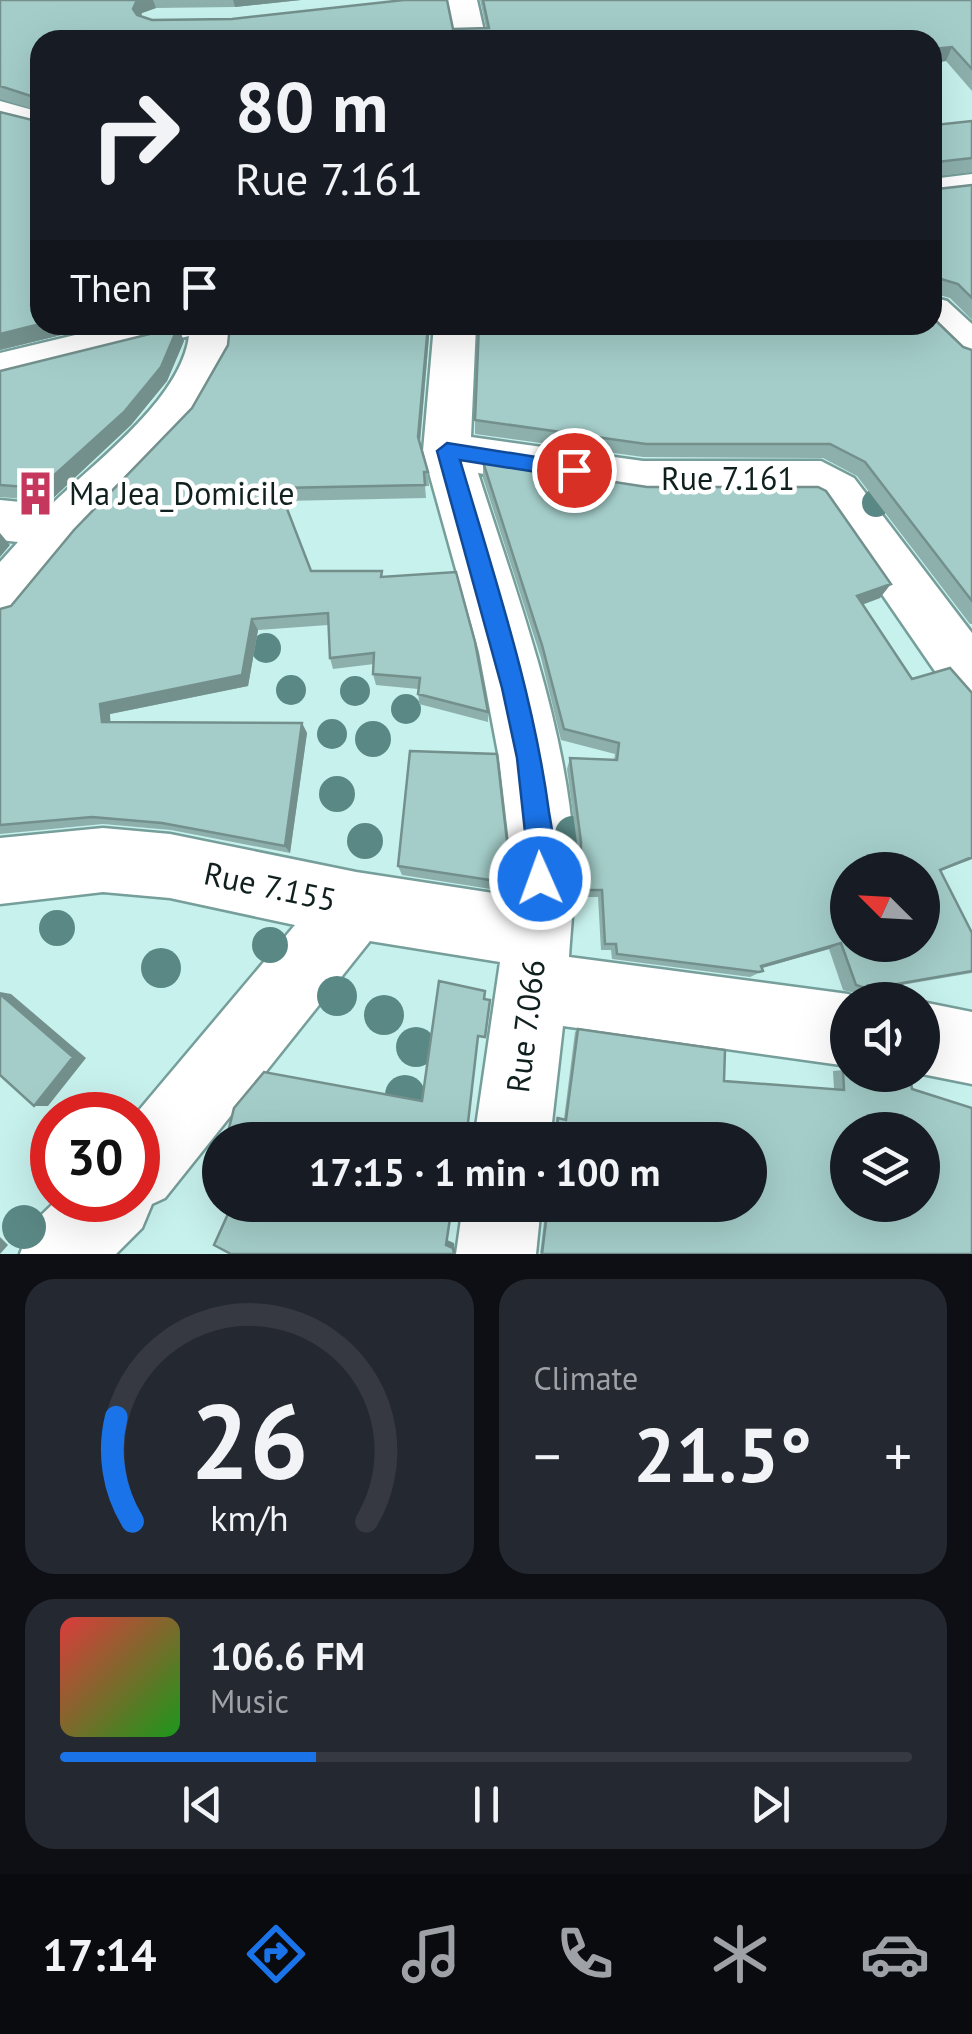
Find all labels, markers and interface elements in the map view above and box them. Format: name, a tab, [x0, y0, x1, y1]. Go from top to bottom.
text: 80 m	[235, 61, 388, 151]
icon: right	[70, 70, 200, 200]
text: Rue 7.161	[235, 149, 423, 207]
icon: arrive	[172, 260, 227, 315]
text: Then	[70, 263, 152, 312]
pin	[532, 428, 617, 513]
icon: arrive	[547, 443, 602, 498]
street label: Rue 7.161	[661, 457, 795, 499]
building icon: Ma Jea_Domicile	[12, 470, 60, 518]
place label: Ma Jea_Domicile	[69, 472, 294, 514]
position arrow	[488, 827, 592, 931]
street label: Rue 7.155	[200, 852, 340, 920]
north arrow	[830, 852, 940, 962]
map controls	[830, 852, 940, 1222]
street label: Rue 7.066	[496, 957, 554, 1095]
button: sound	[830, 982, 940, 1092]
speed limit sign: 30	[30, 1092, 160, 1222]
button: layers	[830, 1112, 940, 1222]
text: 17:15 · 1 min · 100 m	[309, 1147, 660, 1196]
text: Climate	[534, 1357, 638, 1399]
text: 26	[190, 1373, 308, 1508]
text: 21.5°	[633, 1406, 812, 1503]
text: −	[534, 1420, 561, 1491]
text: +	[884, 1420, 912, 1491]
text: km/h	[210, 1495, 288, 1541]
text: 106.6 FM	[210, 1631, 365, 1680]
text: Music	[210, 1680, 289, 1722]
icon: previous	[175, 1777, 230, 1832]
icon: pause	[459, 1777, 514, 1832]
icon: next	[743, 1777, 798, 1832]
icon: directions	[241, 1919, 311, 1989]
icon: music	[396, 1919, 466, 1989]
icon: phone	[550, 1919, 620, 1989]
icon: climate	[705, 1919, 775, 1989]
icon: car	[860, 1919, 930, 1989]
text: 17:14	[42, 1925, 156, 1983]

